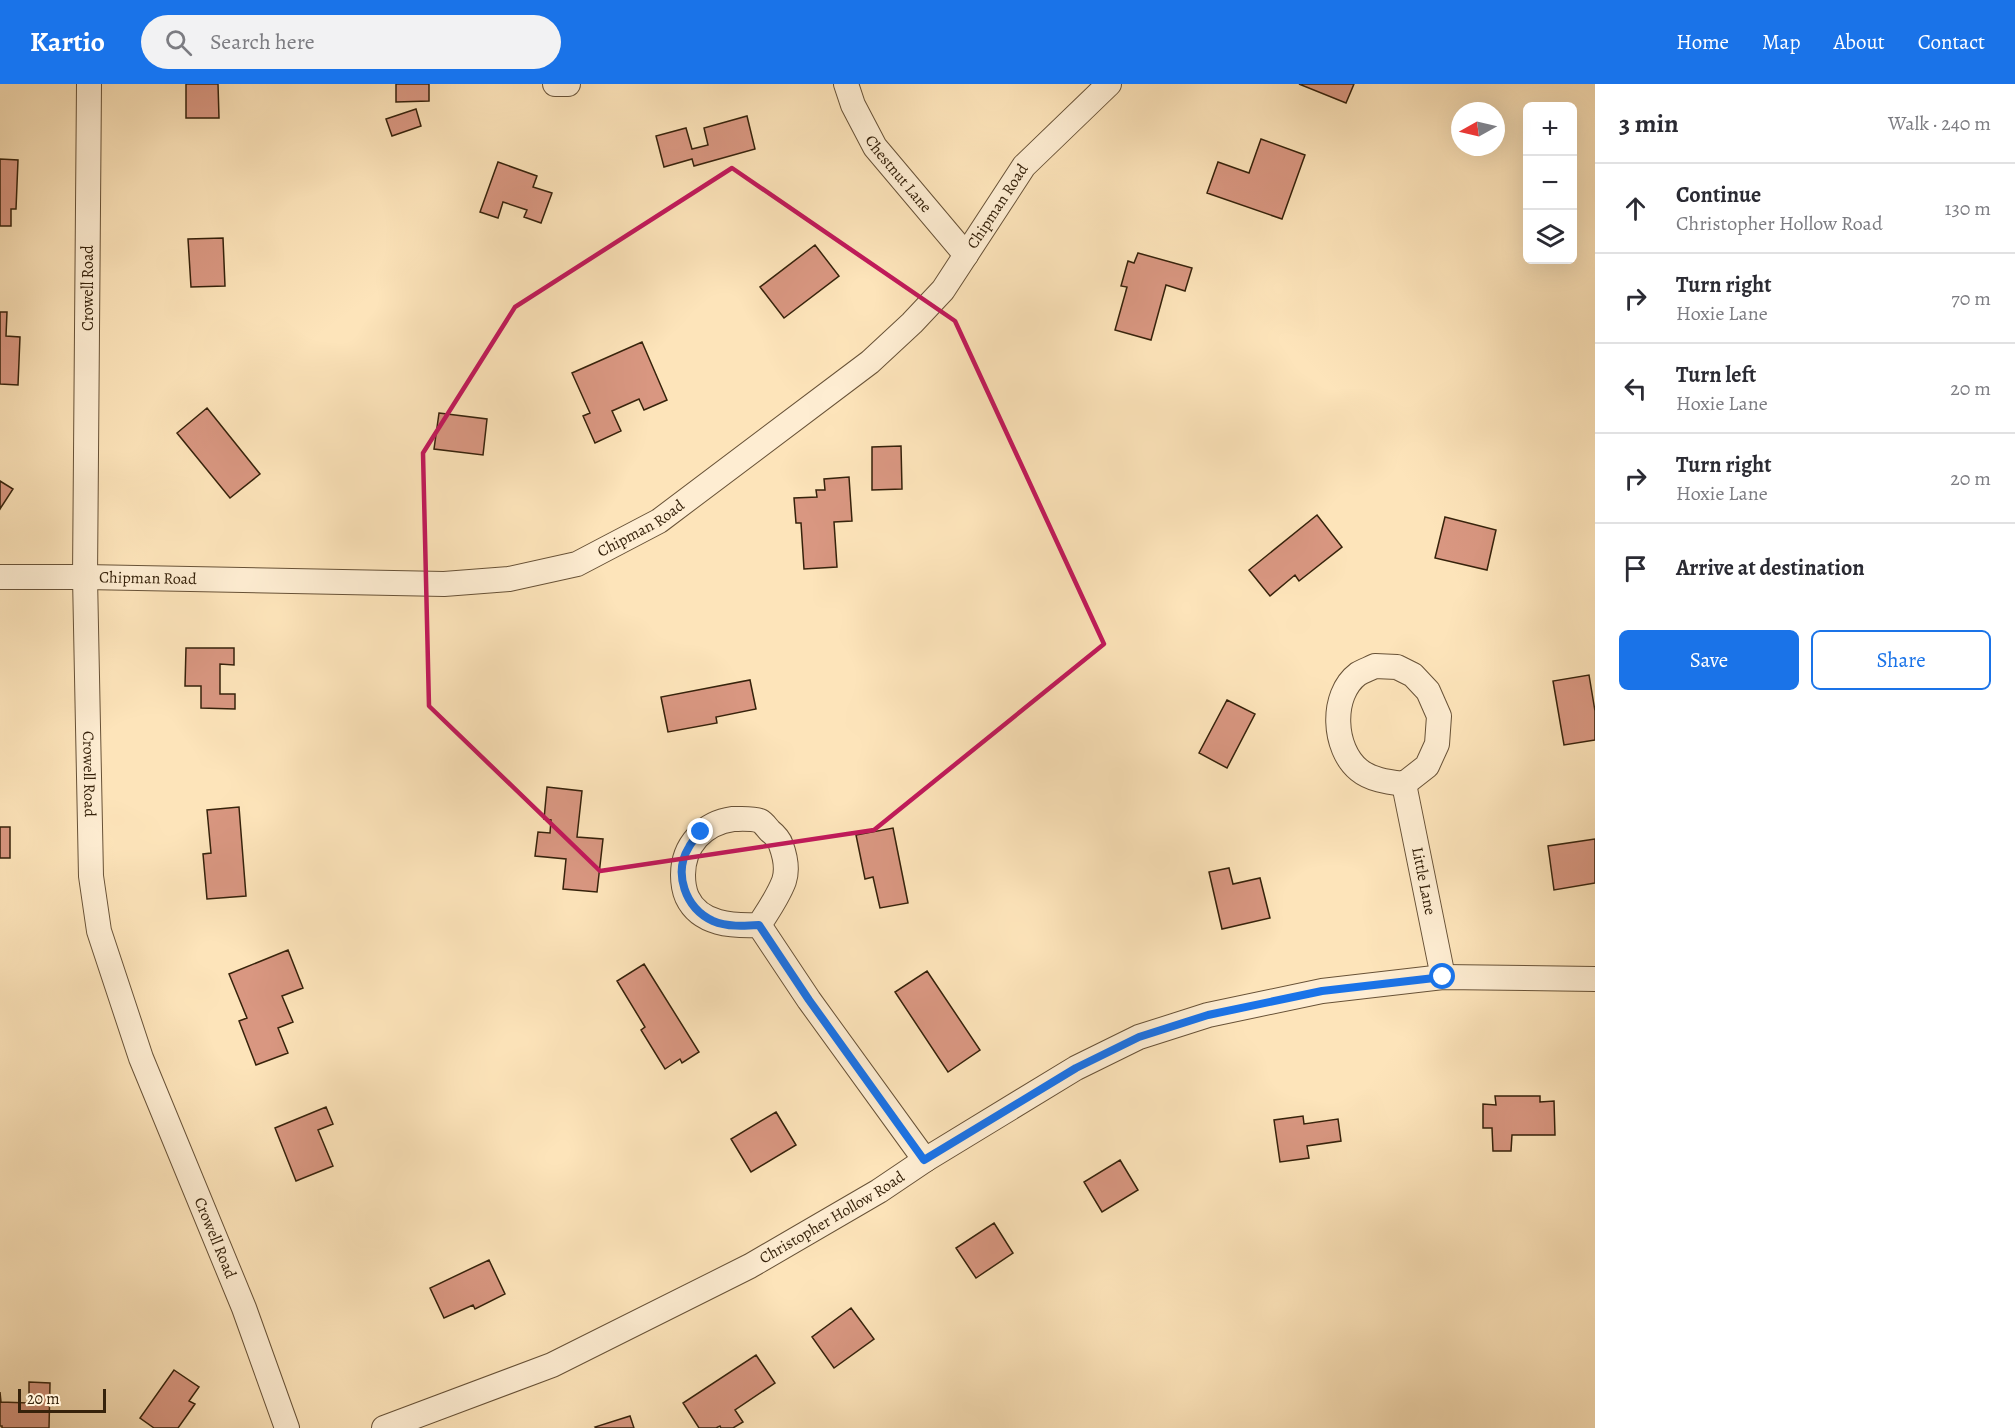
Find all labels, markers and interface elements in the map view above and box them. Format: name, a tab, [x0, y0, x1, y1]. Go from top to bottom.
search box	[141, 15, 561, 69]
text: Kartio	[30, 23, 105, 61]
icon: search	[162, 26, 195, 59]
text: Search here	[210, 27, 315, 57]
text: Home	[1676, 28, 1729, 56]
text: Map	[1762, 28, 1800, 56]
text: About	[1833, 28, 1885, 56]
text: Contact	[1918, 28, 1985, 56]
north arrow	[1451, 102, 1505, 156]
map controls	[1523, 102, 1577, 264]
button: +	[1523, 102, 1577, 156]
text: 3 min	[1619, 106, 1679, 141]
text: Walk · 240 m	[1888, 110, 1991, 137]
street label: Chestnut Lane	[860, 131, 937, 217]
button: −	[1523, 156, 1577, 210]
street label: Chipman Road	[962, 159, 1034, 253]
text: Continue	[1676, 180, 1761, 210]
icon: ahead	[1619, 192, 1652, 225]
text: 130 m	[1945, 195, 1991, 222]
button: layers	[1523, 210, 1577, 264]
text: Christopher Hollow Road	[1676, 210, 1883, 237]
street label: Crowell Road	[77, 245, 99, 331]
text: Turn right	[1676, 270, 1772, 300]
icon: right	[1619, 282, 1652, 315]
text: 70 m	[1951, 285, 1991, 312]
text: Hoxie Lane	[1676, 300, 1768, 327]
text: Turn left	[1676, 360, 1756, 390]
icon: left	[1619, 372, 1652, 405]
text: 20 m	[1950, 375, 1991, 402]
text: Hoxie Lane	[1676, 390, 1768, 417]
text: Turn right	[1676, 450, 1772, 480]
icon: right	[1619, 462, 1652, 495]
text: 20 m	[1950, 465, 1991, 492]
text: Hoxie Lane	[1676, 480, 1768, 507]
street label: Chipman Road	[593, 494, 689, 562]
icon: arrive	[1619, 552, 1652, 585]
text: Arrive at destination	[1676, 553, 1865, 583]
street label: Chipman Road	[99, 566, 197, 590]
button: Save	[1619, 630, 1799, 690]
button: Share	[1811, 630, 1991, 690]
street label: Crowell Road	[77, 731, 101, 818]
route end	[687, 818, 713, 844]
street label: Little Lane	[1406, 845, 1441, 917]
route start	[1429, 963, 1455, 989]
street label: Christopher Hollow Road	[755, 1166, 909, 1269]
street label: Crowell Road	[189, 1194, 242, 1282]
scale bar	[18, 1386, 106, 1414]
text: 20 m	[27, 1388, 60, 1410]

